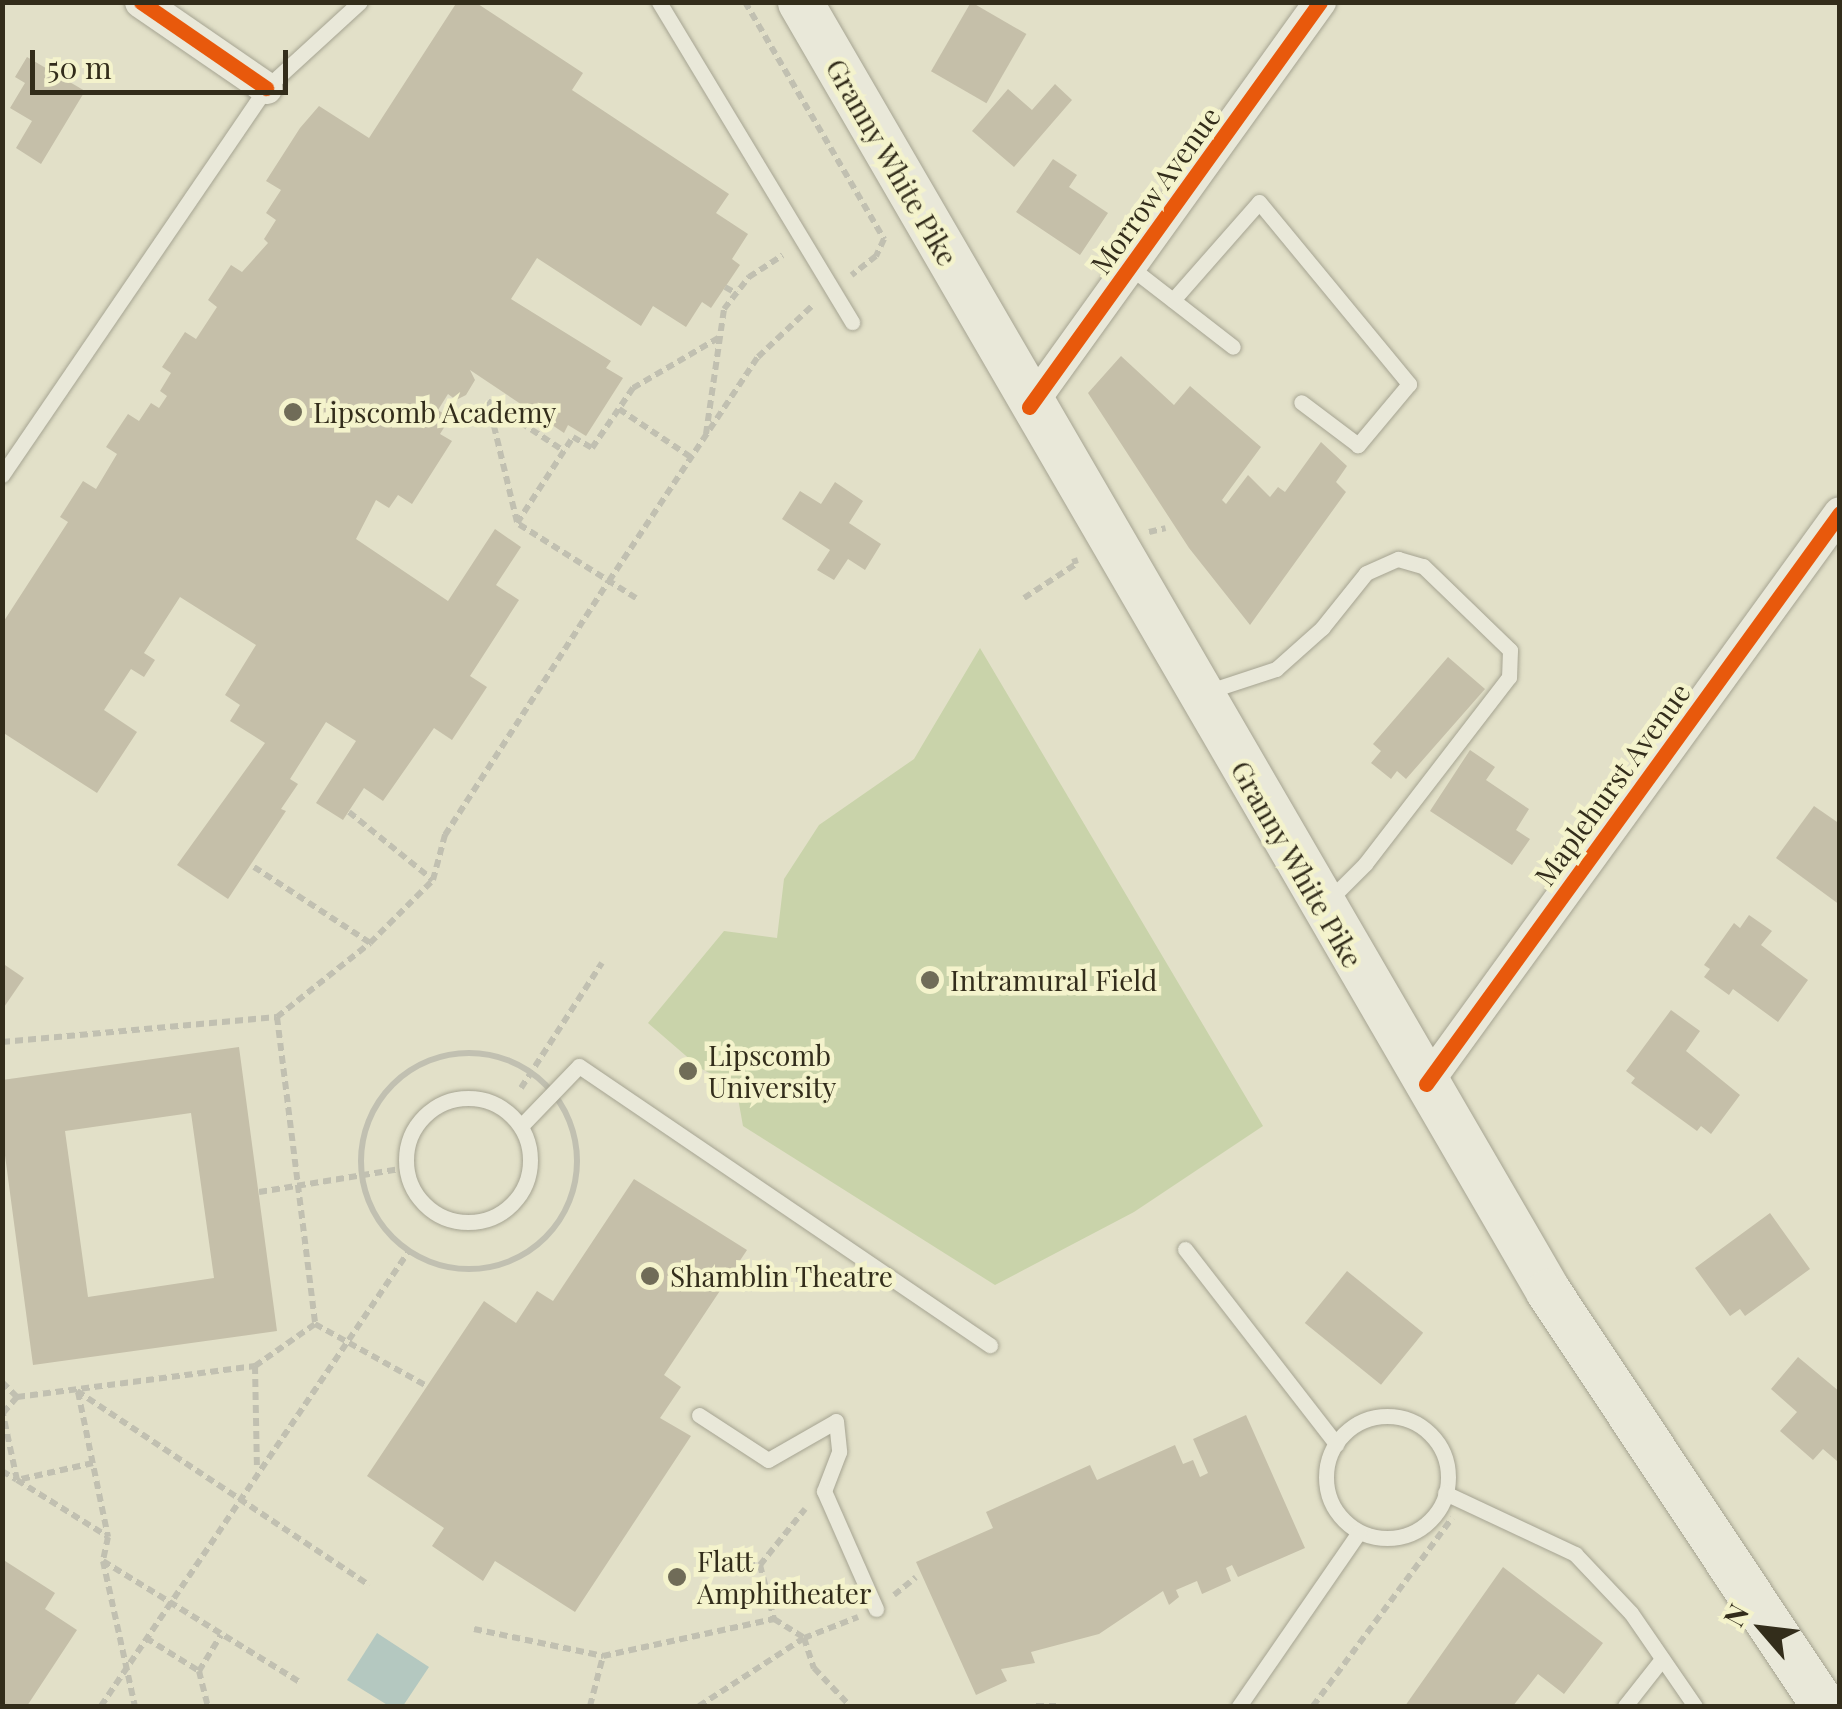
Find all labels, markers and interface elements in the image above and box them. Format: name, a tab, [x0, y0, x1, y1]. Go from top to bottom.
scale bar	[35, 30, 292, 92]
text: 50 m	[47, 47, 112, 87]
street label: Granny White Pike	[819, 52, 965, 272]
street label: Morrow Avenue	[1083, 99, 1227, 281]
place label: Lipscomb Academy	[313, 395, 557, 429]
marker: Lipscomb Academy	[282, 401, 304, 423]
street label: Maplehurst Avenue	[1527, 676, 1697, 892]
street label: Granny White Pike	[1224, 754, 1370, 974]
place label: Intramural Field	[950, 963, 1157, 997]
marker: Intramural Field	[919, 969, 941, 991]
place label: Lipscomb University	[708, 1038, 836, 1104]
marker: Lipscomb University	[677, 1060, 699, 1082]
place label: Shamblin Theatre	[670, 1259, 894, 1293]
marker: Shamblin Theatre	[639, 1265, 661, 1287]
place label: Flatt Amphitheater	[697, 1544, 871, 1610]
marker: Flatt Amphitheater	[666, 1566, 688, 1588]
north arrow	[1712, 1579, 1812, 1679]
text: N	[1714, 1597, 1756, 1632]

